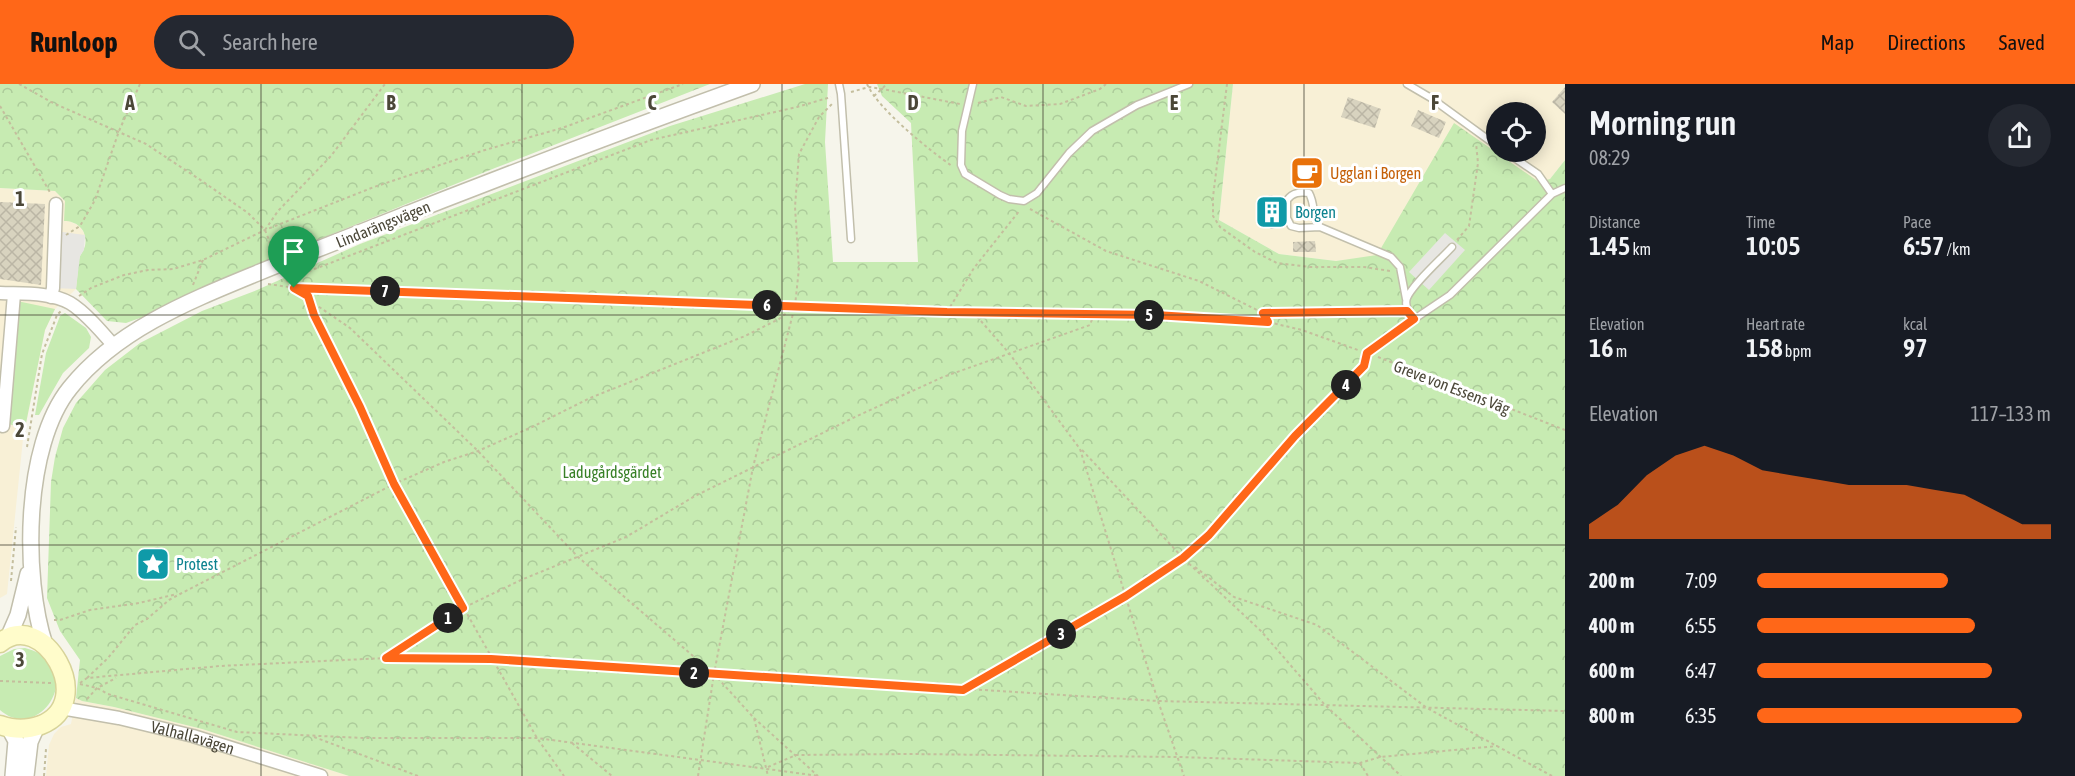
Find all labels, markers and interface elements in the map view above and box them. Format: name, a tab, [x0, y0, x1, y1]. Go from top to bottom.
search box	[154, 15, 574, 69]
text: Runloop	[30, 26, 118, 58]
icon: search	[175, 26, 208, 59]
text: Search here	[223, 29, 318, 55]
text: Map	[1820, 30, 1854, 54]
text: Directions	[1887, 30, 1966, 54]
text: Saved	[1999, 30, 2045, 54]
text: A	[124, 91, 135, 114]
text: B	[386, 91, 396, 114]
text: C	[648, 91, 657, 114]
text: D	[907, 91, 919, 114]
text: E	[1170, 91, 1179, 114]
text: F	[1431, 91, 1439, 114]
map controls	[1486, 102, 1546, 162]
button: locate	[1486, 102, 1546, 162]
text: Morning run	[1589, 104, 1736, 142]
button: share	[1988, 104, 2051, 167]
text: 08:29	[1589, 146, 1630, 169]
cafe icon: Ugglan i Borgen	[1289, 155, 1325, 191]
place label: Ugglan i Borgen	[1330, 164, 1421, 183]
text: 1	[15, 187, 25, 210]
building icon: Borgen	[1254, 194, 1290, 230]
street label: Lindarängsvägen	[333, 197, 433, 252]
place label: Borgen	[1295, 203, 1336, 222]
text: Distance	[1589, 213, 1640, 231]
text: Time	[1746, 213, 1775, 231]
text: Pace	[1903, 213, 1931, 231]
pin	[268, 226, 319, 288]
text: 1.45	[1589, 231, 1630, 261]
text: 10:05	[1746, 231, 1801, 261]
text: 6:57	[1903, 231, 1944, 261]
icon: arrive	[277, 235, 310, 268]
text: km	[1630, 240, 1651, 258]
text: /km	[1944, 240, 1970, 258]
pin: 7	[370, 276, 400, 306]
text: 7	[381, 282, 389, 300]
pin: 6	[752, 290, 782, 320]
text: 6	[763, 296, 771, 314]
pin: 5	[1134, 300, 1164, 330]
text: 5	[1145, 306, 1153, 324]
text: Elevation	[1589, 315, 1644, 333]
text: Heart rate	[1746, 315, 1805, 333]
text: kcal	[1903, 315, 1927, 333]
text: 16	[1589, 333, 1613, 363]
text: 158	[1746, 333, 1783, 363]
text: 97	[1903, 333, 1927, 363]
text: m	[1613, 342, 1627, 360]
text: bpm	[1783, 342, 1812, 360]
street label: Greve von Essens Väg	[1391, 357, 1513, 418]
pin: 4	[1331, 370, 1361, 400]
text: 4	[1342, 376, 1350, 394]
text: Elevation	[1589, 402, 1658, 425]
text: 117–133 m	[1970, 402, 2051, 425]
text: 2	[15, 418, 25, 441]
park label: Ladugårdsgärdet	[562, 463, 662, 482]
place icon: Protest	[135, 546, 171, 582]
place label: Protest	[176, 555, 218, 573]
text: 200 m	[1589, 569, 1634, 592]
text: 7:09	[1685, 569, 1717, 592]
pin: 1	[433, 603, 463, 633]
text: 1	[444, 609, 452, 627]
text: 400 m	[1589, 614, 1634, 637]
text: 6:55	[1685, 614, 1717, 637]
pin: 3	[1046, 619, 1076, 649]
text: 3	[1057, 625, 1065, 643]
text: 3	[15, 648, 25, 671]
pin: 2	[679, 658, 709, 688]
text: 600 m	[1589, 659, 1634, 682]
text: 6:47	[1685, 659, 1717, 682]
text: 2	[690, 664, 698, 682]
text: 800 m	[1589, 704, 1634, 727]
text: 6:35	[1685, 704, 1717, 727]
street label: Valhallavägen	[149, 717, 237, 757]

